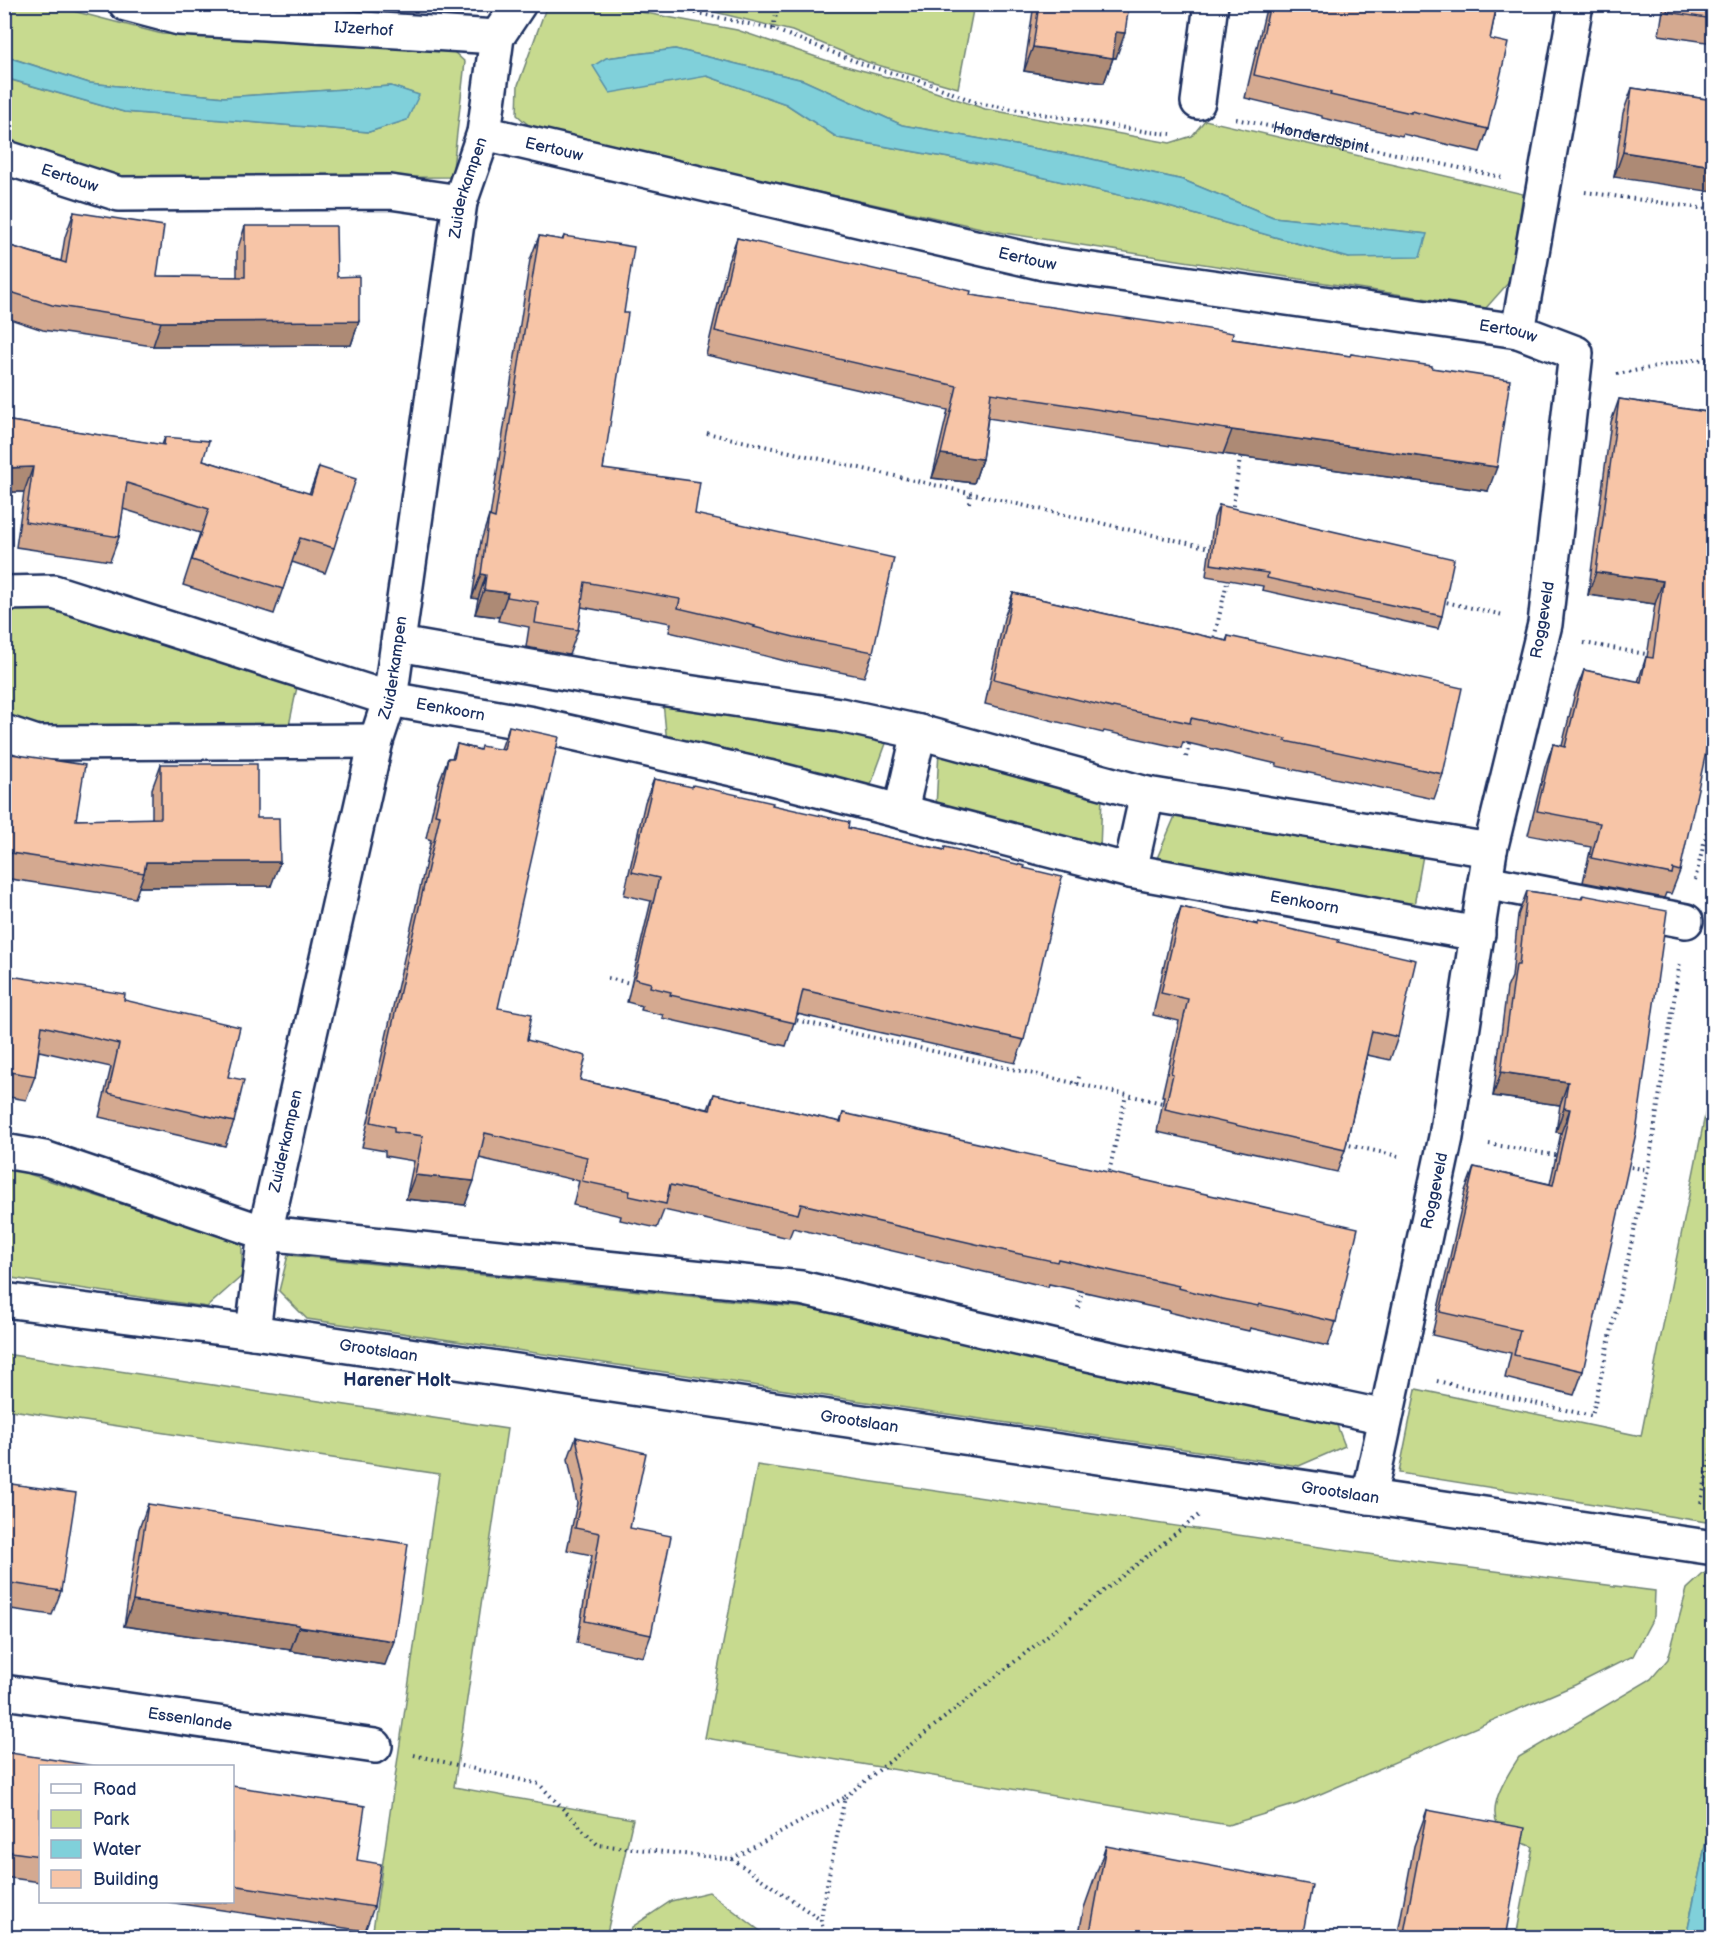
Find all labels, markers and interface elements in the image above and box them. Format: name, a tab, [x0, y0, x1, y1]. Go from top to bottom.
street label: IJzerhof	[334, 18, 394, 40]
street label: Honderdspint	[1271, 118, 1371, 157]
street label: Eertouw	[523, 133, 585, 165]
street label: Zuiderkampen	[445, 135, 491, 240]
street label: Eertouw	[39, 160, 101, 196]
street label: Eertouw	[997, 243, 1058, 274]
street label: Eertouw	[1478, 316, 1540, 347]
street label: Roggeveld	[1527, 580, 1559, 660]
street label: Zuiderkampen	[374, 615, 411, 722]
street label: Eenkoorn	[415, 694, 486, 725]
street label: Eenkoorn	[1268, 887, 1340, 918]
street label: Zuiderkampen	[265, 1088, 306, 1195]
street label: Roggeveld	[1418, 1151, 1452, 1231]
street label: Grootslaan	[338, 1335, 419, 1366]
district label: Harener Holt	[343, 1370, 451, 1391]
street label: Grootslaan	[819, 1406, 900, 1437]
street label: Grootslaan	[1300, 1478, 1380, 1508]
street label: Essenlande	[147, 1704, 234, 1735]
legend	[39, 1765, 234, 1903]
text: Road	[93, 1779, 137, 1800]
text: Park	[93, 1809, 129, 1830]
text: Water	[93, 1839, 141, 1860]
text: Building	[93, 1869, 159, 1890]

